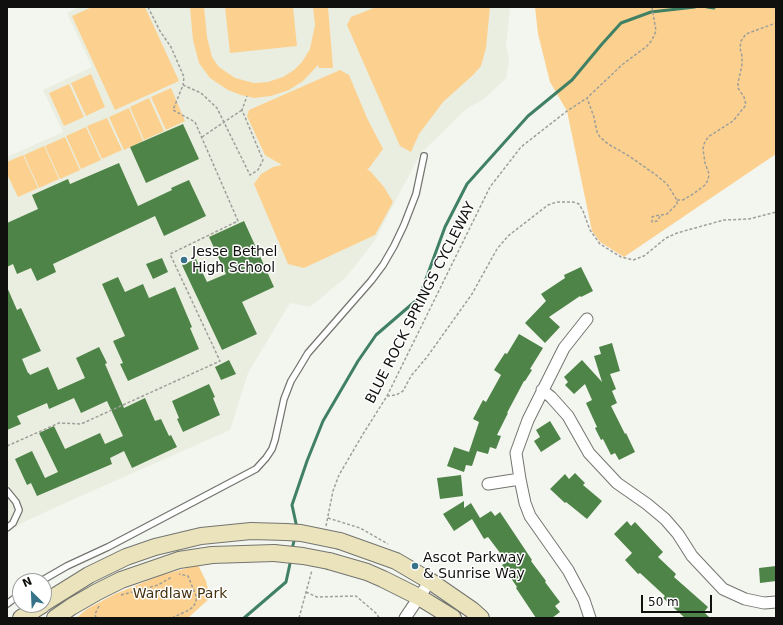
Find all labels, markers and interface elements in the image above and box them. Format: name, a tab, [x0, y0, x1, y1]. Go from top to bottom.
street label: BLUE ROCK SPRINGS CYCLEWAY	[363, 199, 479, 407]
place label: Jesse Bethel High School	[192, 244, 277, 276]
marker: Jesse Bethel High School	[179, 255, 189, 265]
place label: Ascot Parkway & Sunrise Way	[423, 550, 525, 582]
marker: Ascot Parkway & Sunrise Way	[410, 561, 420, 571]
north arrow	[12, 573, 52, 613]
text: N	[20, 575, 34, 590]
park label: Wardlaw Park	[133, 586, 227, 602]
scale bar	[643, 587, 714, 613]
text: 50 m	[648, 595, 679, 609]

